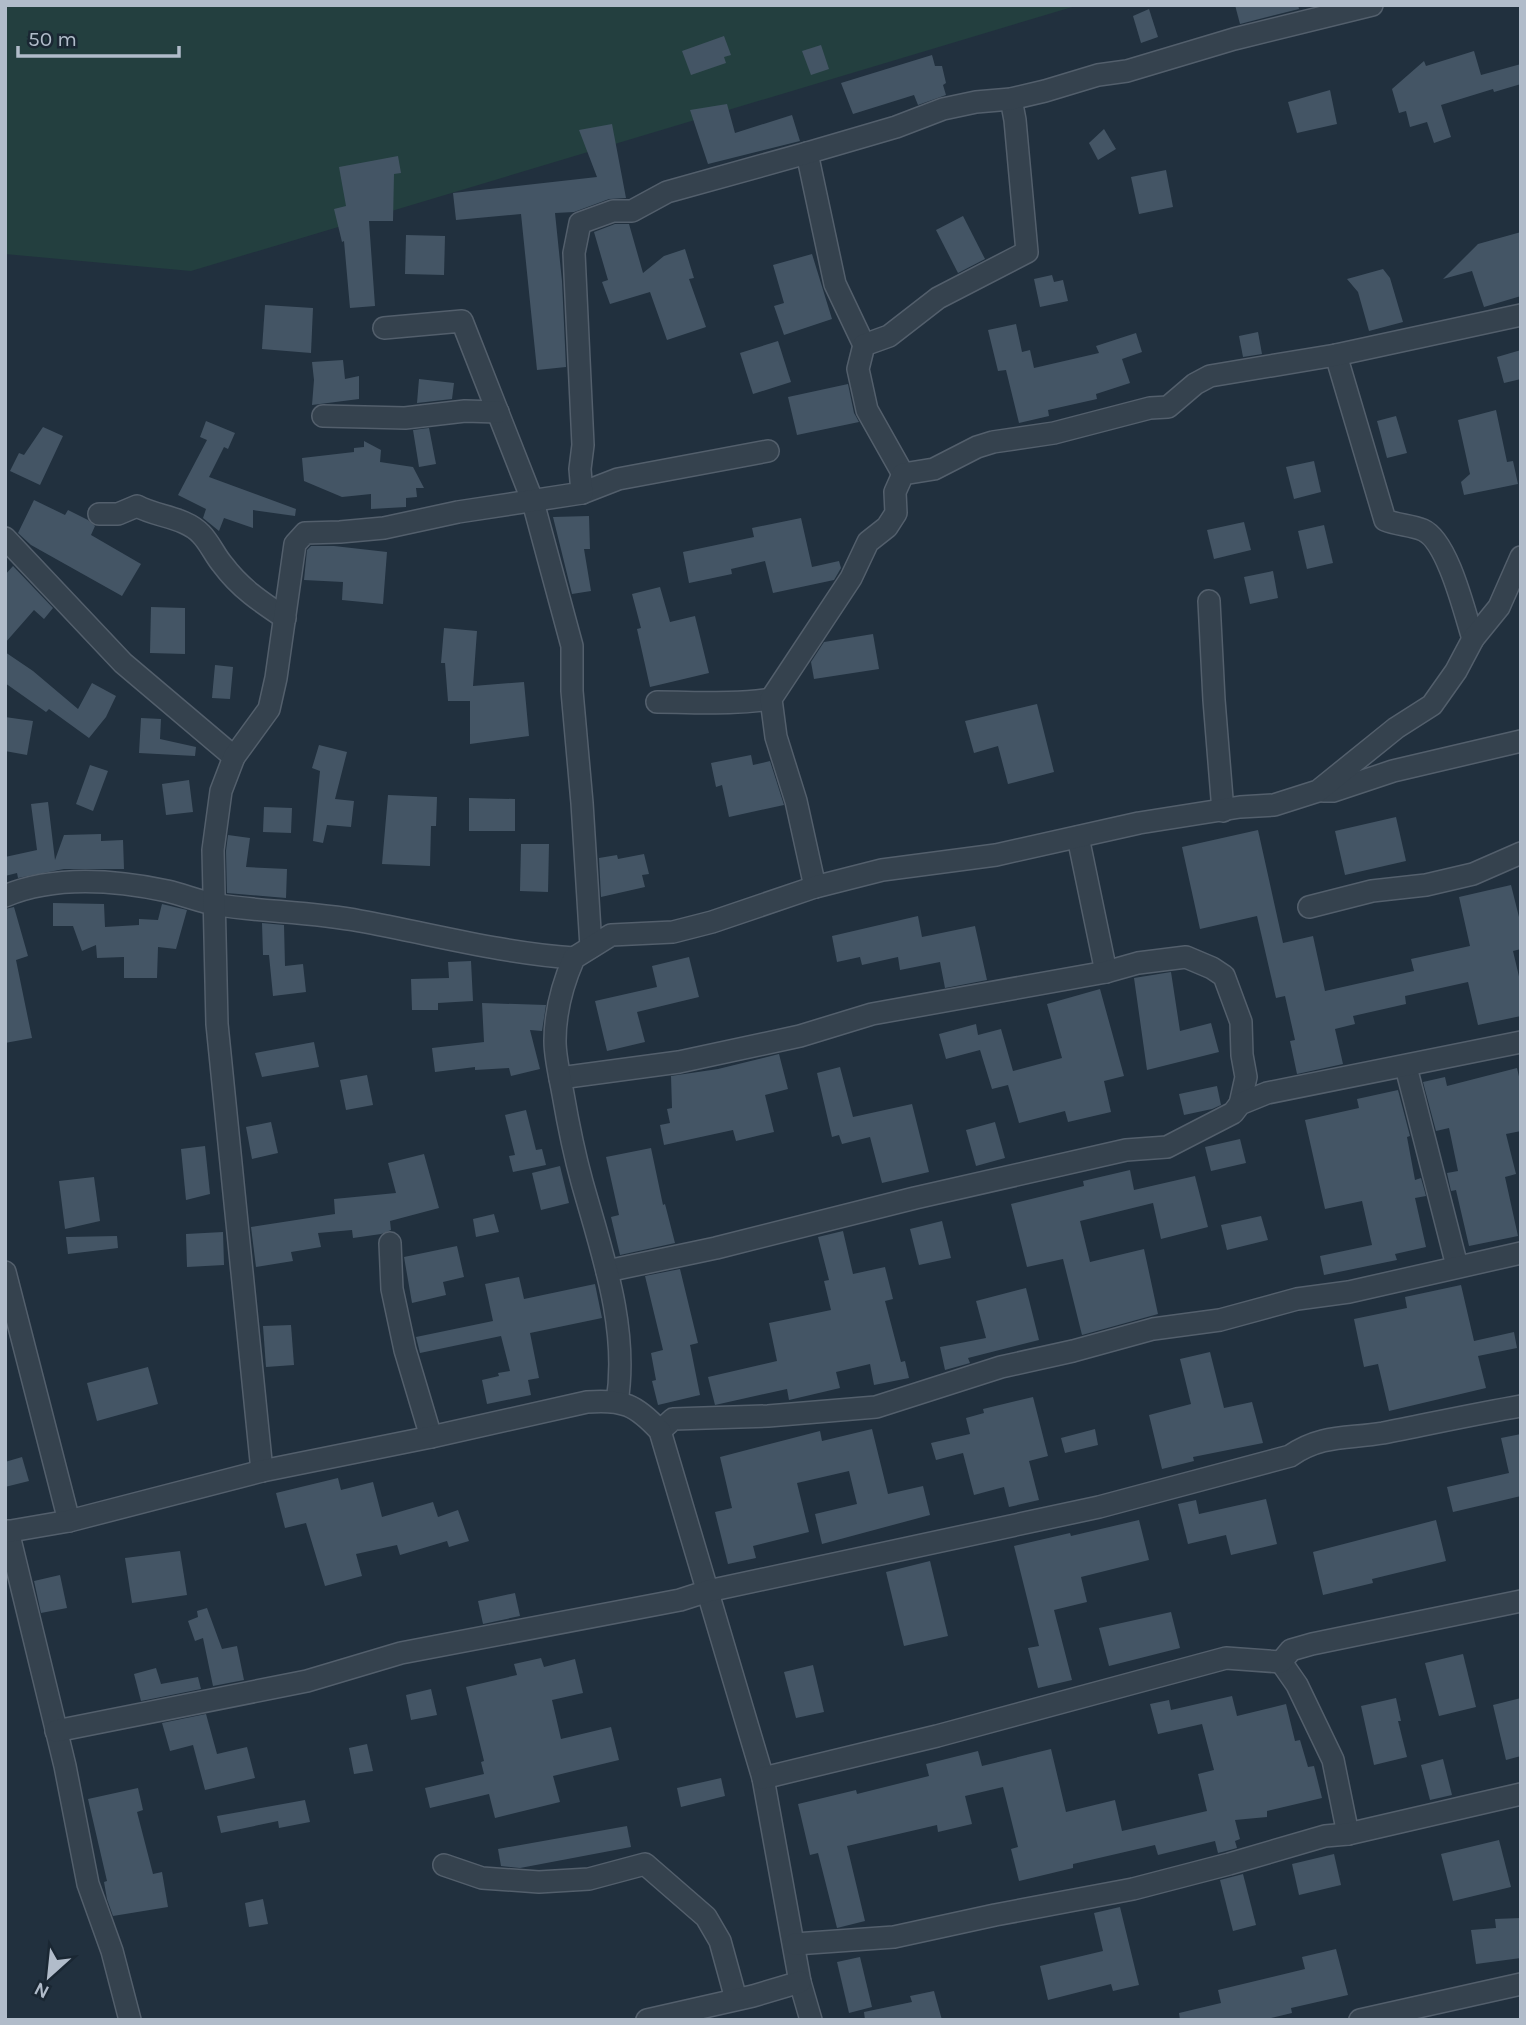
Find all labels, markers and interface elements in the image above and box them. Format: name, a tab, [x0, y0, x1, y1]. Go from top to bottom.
scale bar	[18, 14, 178, 58]
text: 50 m	[28, 27, 77, 51]
north arrow	[14, 1941, 84, 2011]
text: N	[31, 1977, 53, 2003]

